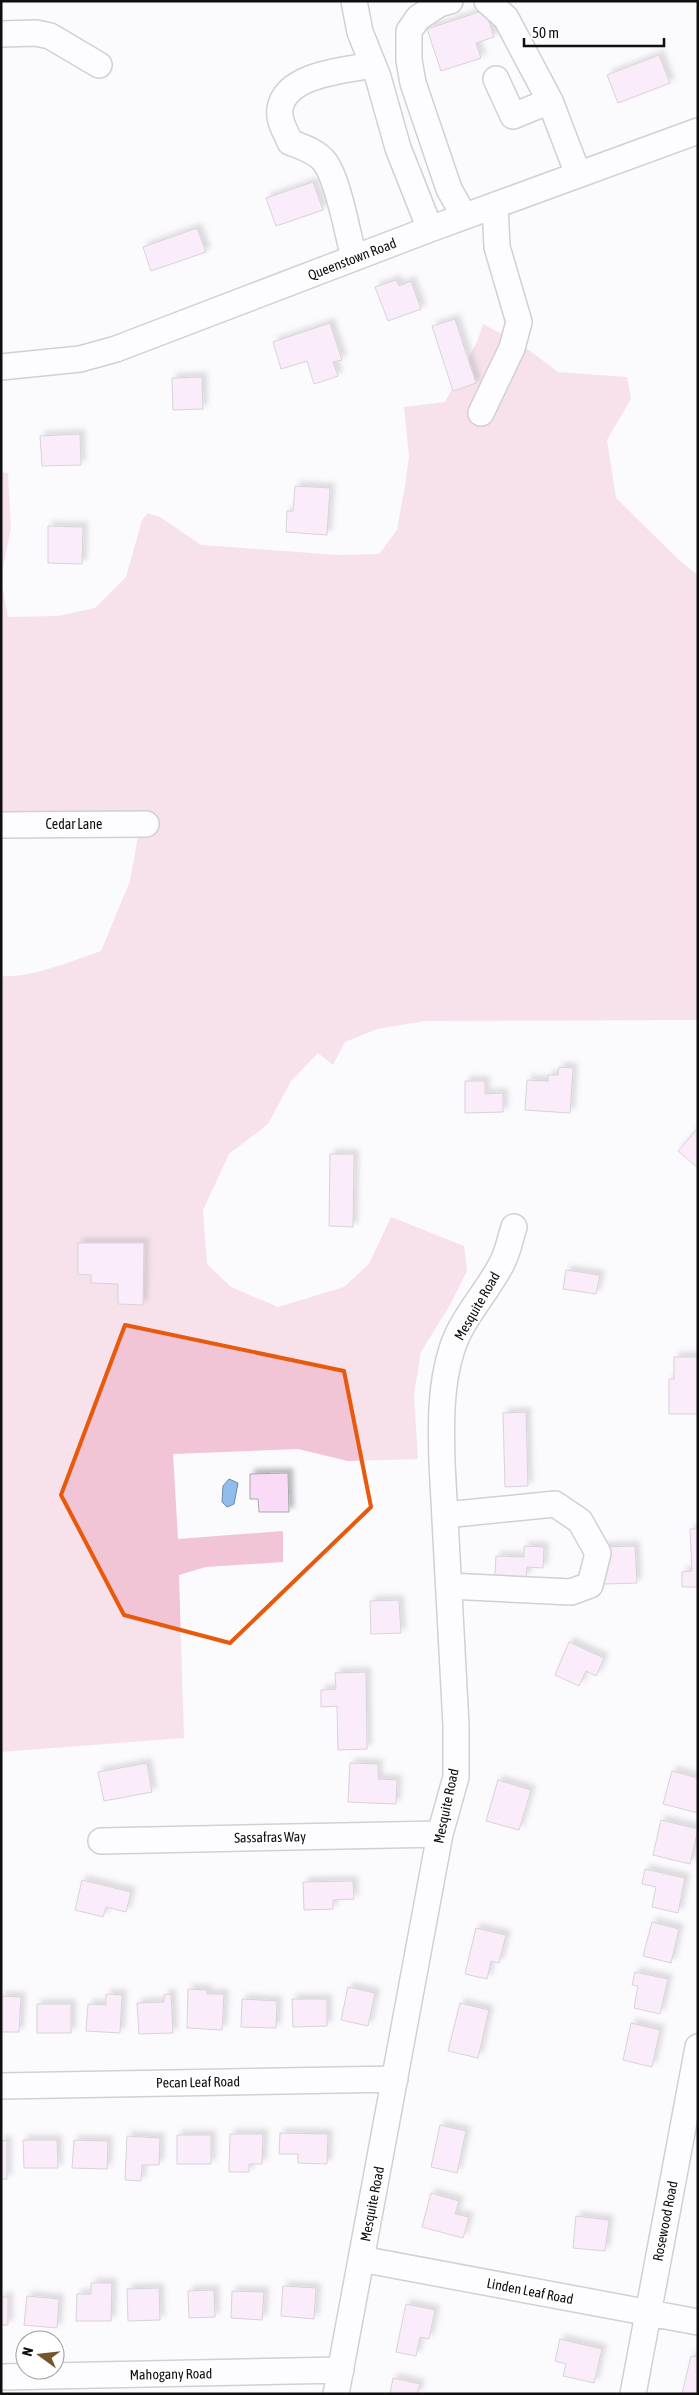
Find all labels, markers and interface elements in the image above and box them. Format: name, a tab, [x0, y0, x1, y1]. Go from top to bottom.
scale bar	[524, 15, 664, 47]
text: 50 m	[532, 24, 559, 41]
street label: Queenstown Road	[306, 235, 398, 283]
street label: Cedar Lane	[46, 816, 102, 832]
street label: Mesquite Road	[451, 1269, 503, 1343]
street label: Mesquite Road	[430, 1767, 462, 1845]
street label: Sassafras Way	[234, 1828, 306, 1846]
street label: Pecan Leaf Road	[156, 2073, 240, 2091]
street label: Mesquite Road	[357, 2165, 387, 2243]
street label: Rosewood Road	[649, 2180, 681, 2262]
street label: Linden Leaf Road	[485, 2275, 575, 2307]
north arrow	[15, 2330, 65, 2380]
text: N	[19, 2346, 36, 2358]
street label: Mahogany Road	[130, 2365, 212, 2383]

